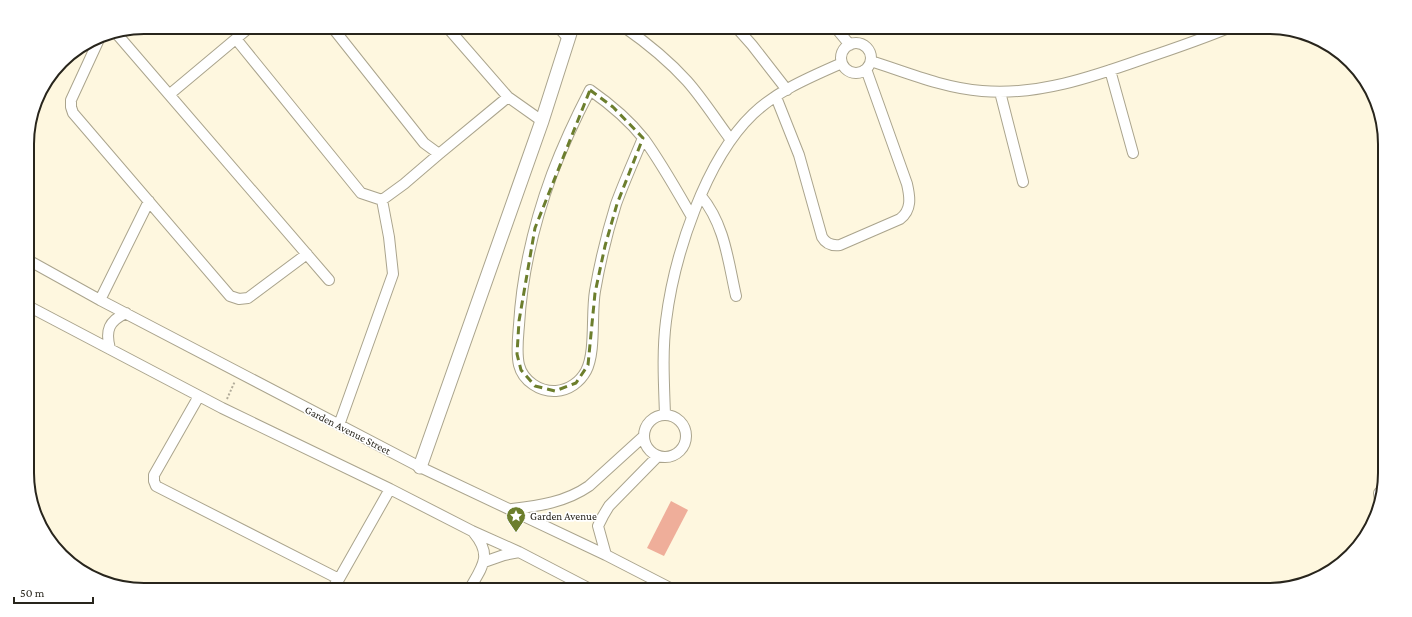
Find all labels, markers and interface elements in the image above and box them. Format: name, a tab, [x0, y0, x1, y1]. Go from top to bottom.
street label: Garden Avenue Street	[303, 403, 393, 457]
place icon: Garden Avenue	[505, 505, 527, 533]
place label: Garden Avenue	[530, 510, 597, 522]
scale bar	[14, 579, 93, 605]
text: 50 m	[20, 586, 45, 600]

